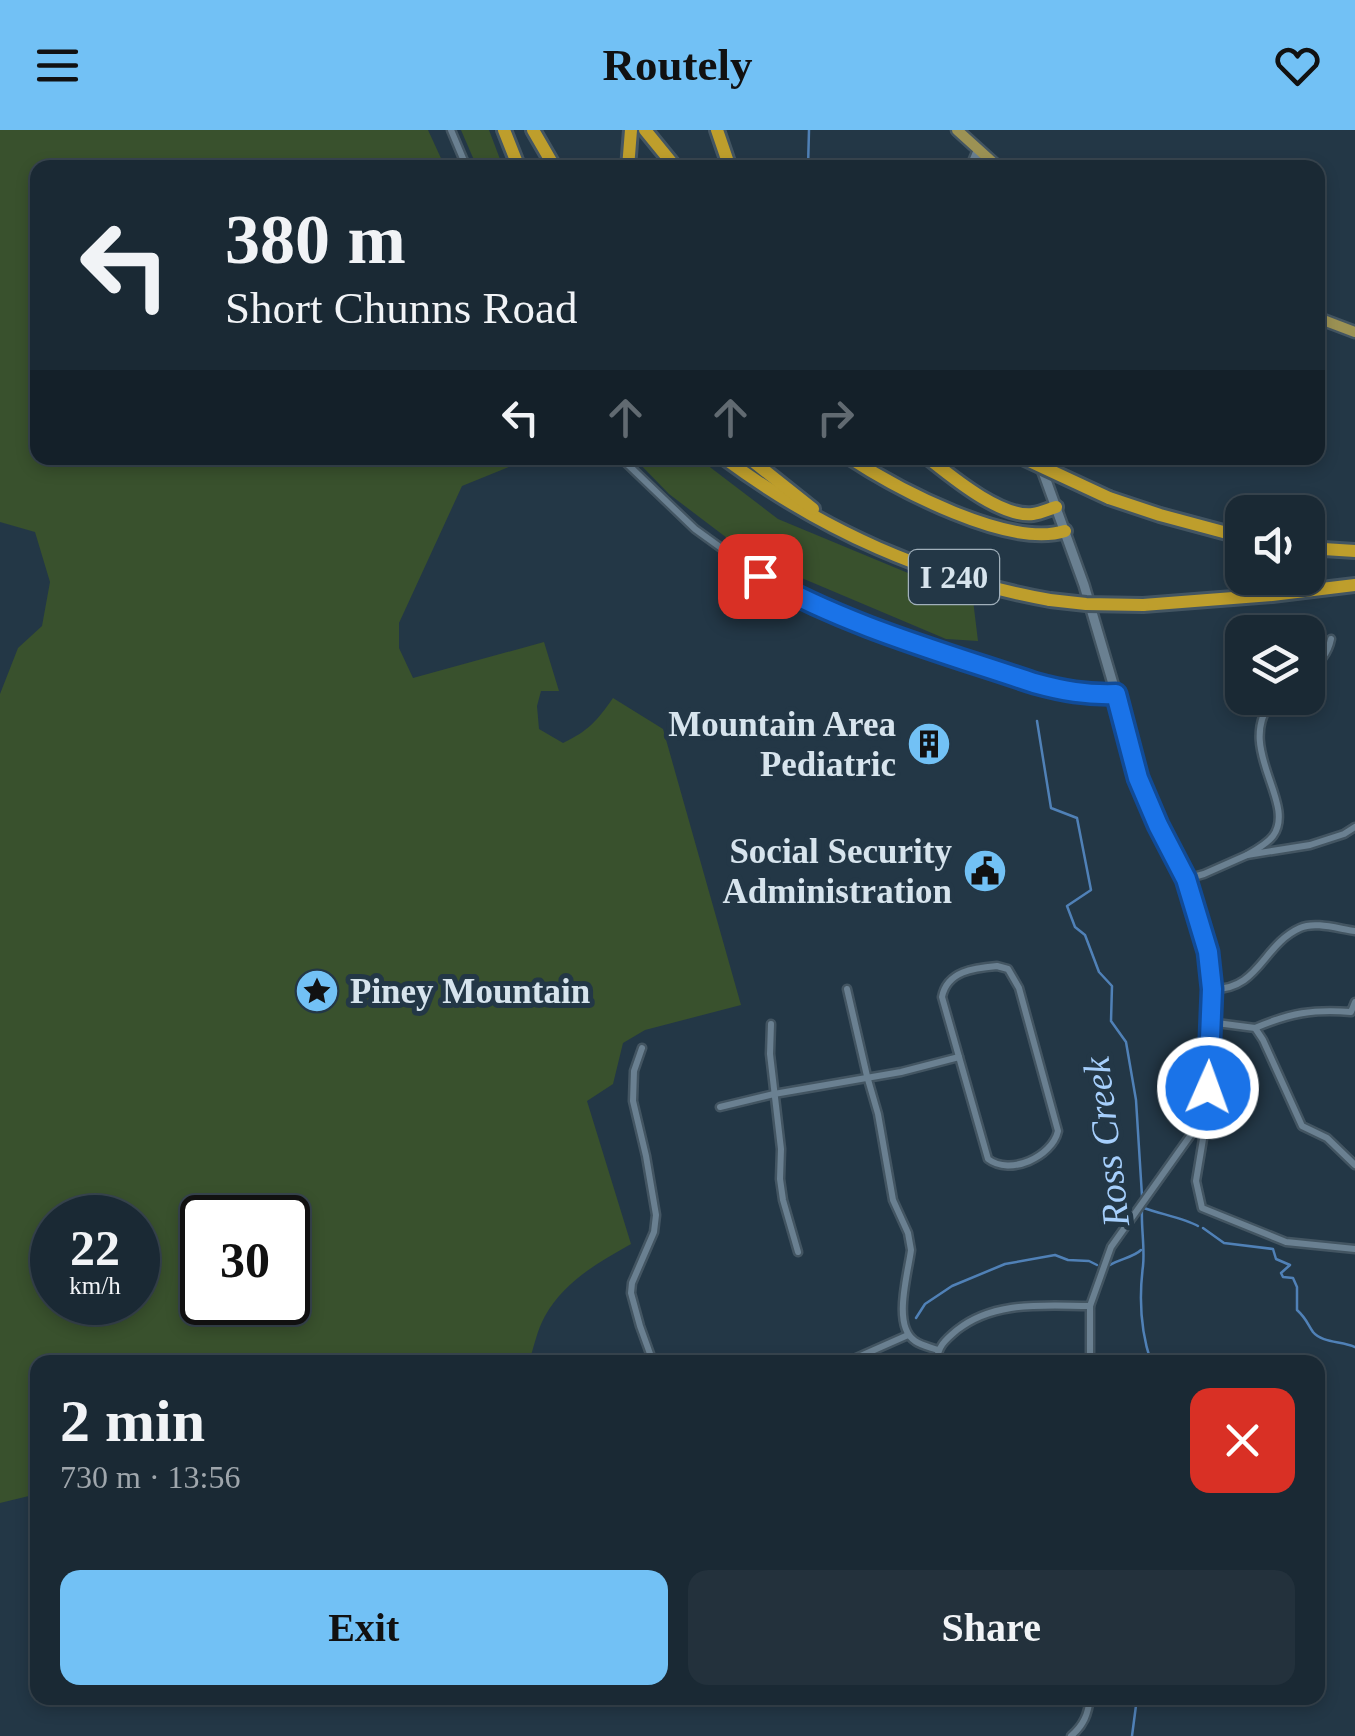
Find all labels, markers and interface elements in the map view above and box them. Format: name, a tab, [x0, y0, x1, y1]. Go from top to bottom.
icon: menu	[30, 38, 85, 93]
icon: heart	[1270, 38, 1325, 93]
text: Routely	[603, 40, 753, 90]
icon: left	[60, 200, 190, 330]
text: 380 m	[225, 201, 406, 278]
text: Short Chunns Road	[225, 283, 578, 333]
icon: left	[493, 390, 548, 445]
icon: ahead	[598, 390, 653, 445]
icon: ahead	[703, 390, 758, 445]
icon: right	[808, 390, 863, 445]
map controls	[1225, 495, 1325, 715]
button: sound	[1225, 495, 1325, 595]
pin	[718, 534, 803, 619]
icon: arrive	[733, 549, 788, 604]
road number: I 240	[909, 550, 999, 604]
button: layers	[1225, 615, 1325, 715]
place label: Mountain Area Pediatric	[668, 705, 896, 784]
building icon: Mountain Area Pediatric	[906, 721, 952, 767]
place label: Social Security Administration	[723, 832, 952, 911]
public building icon: Social Security Administration	[962, 848, 1008, 894]
place icon: Piney Mountain	[294, 968, 340, 1014]
place label: Piney Mountain	[350, 972, 590, 1011]
position arrow	[1156, 1036, 1260, 1140]
water label: Ross Creek	[1075, 1054, 1137, 1230]
speed limit sign: 30	[180, 1195, 310, 1325]
text: 22	[70, 1220, 120, 1276]
text: km/h	[69, 1272, 121, 1299]
text: 2 min	[60, 1388, 205, 1454]
button: close	[1190, 1388, 1295, 1493]
text: 730 m · 13:56	[60, 1459, 240, 1495]
button: Exit	[60, 1570, 668, 1685]
button: Share	[688, 1570, 1295, 1685]

